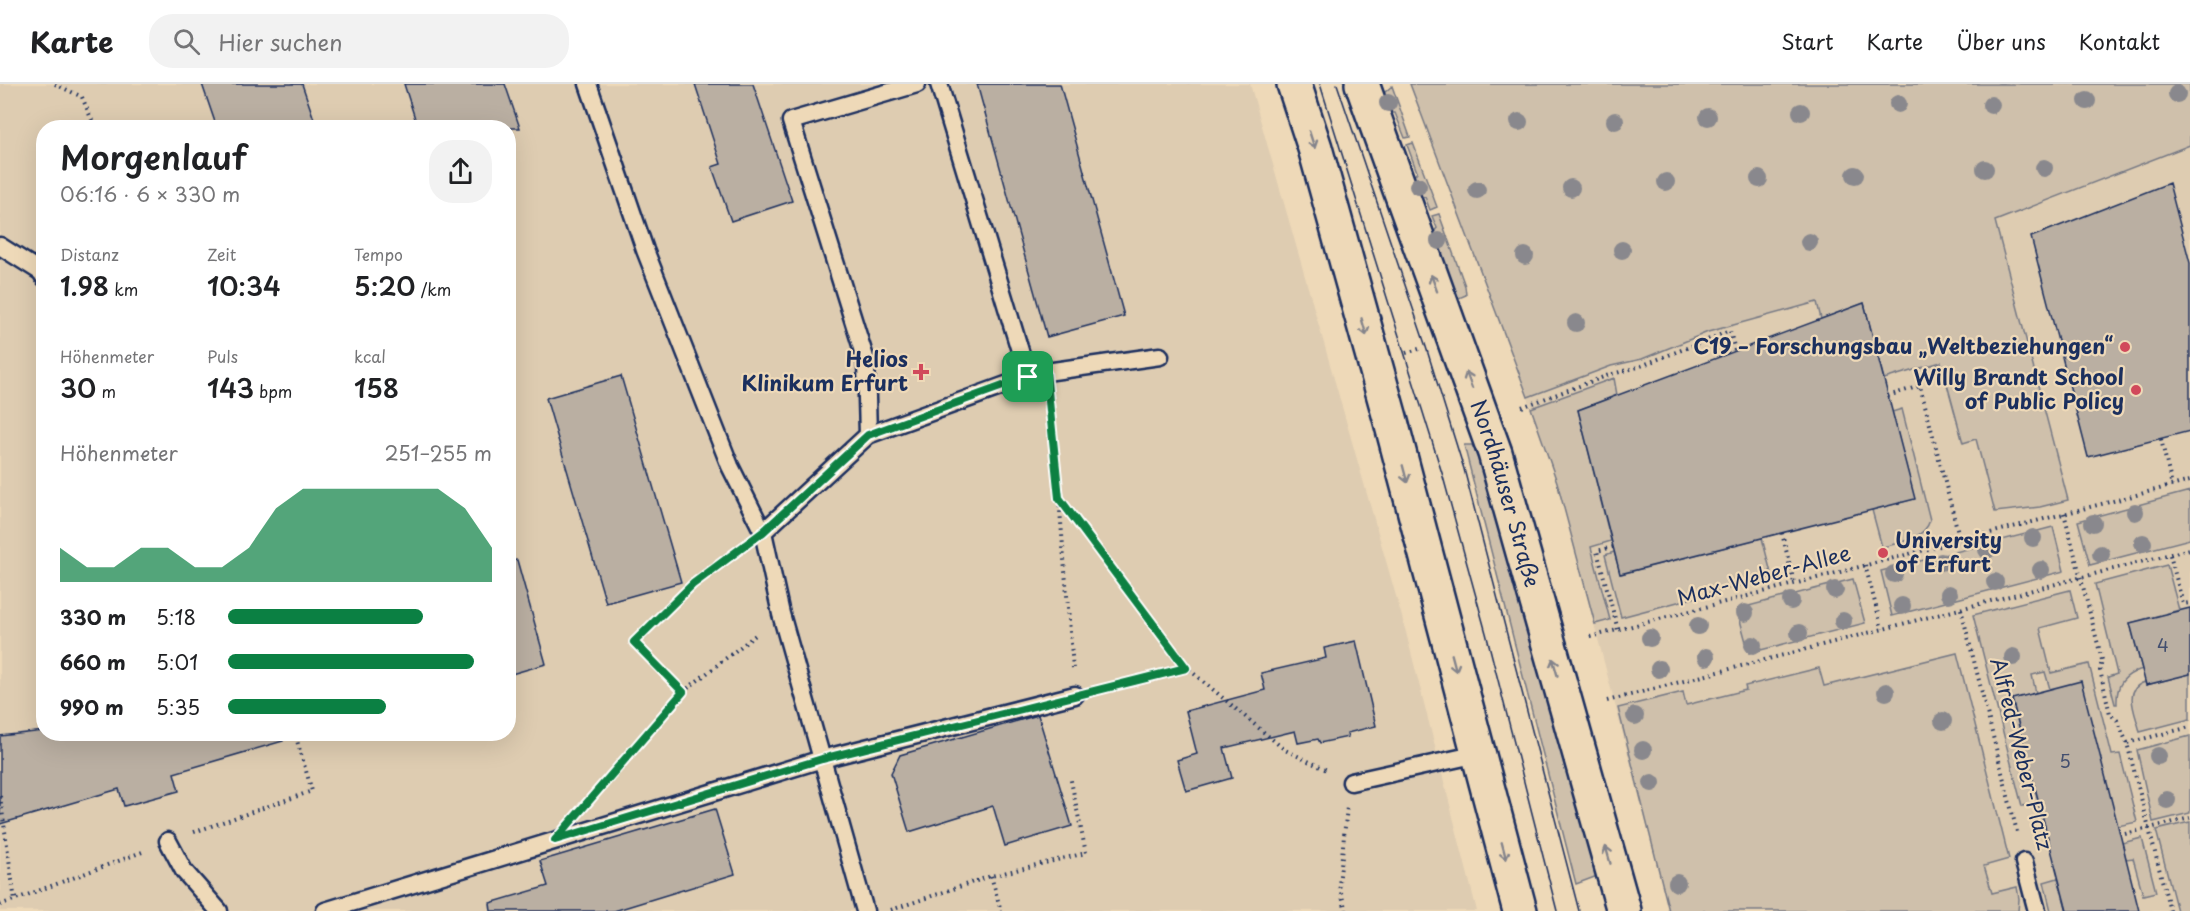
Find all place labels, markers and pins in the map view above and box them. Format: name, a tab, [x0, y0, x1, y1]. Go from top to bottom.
place label: C19 – Forschungsbau „Weltbeziehungen“	[1693, 329, 2113, 361]
marker: C19 – Forschungsbau „Weltbeziehungen“	[2118, 340, 2132, 354]
place label: Helios Klinikum Erfurt	[742, 342, 908, 398]
pin	[1002, 351, 1053, 402]
place label: Willy Brandt School of Public Policy	[1913, 360, 2124, 416]
marker: Helios Klinikum Erfurt	[912, 363, 930, 381]
marker: Willy Brandt School of Public Policy	[2129, 383, 2143, 397]
place label: University of Erfurt	[1895, 523, 2002, 579]
marker: University of Erfurt	[1876, 546, 1890, 560]

